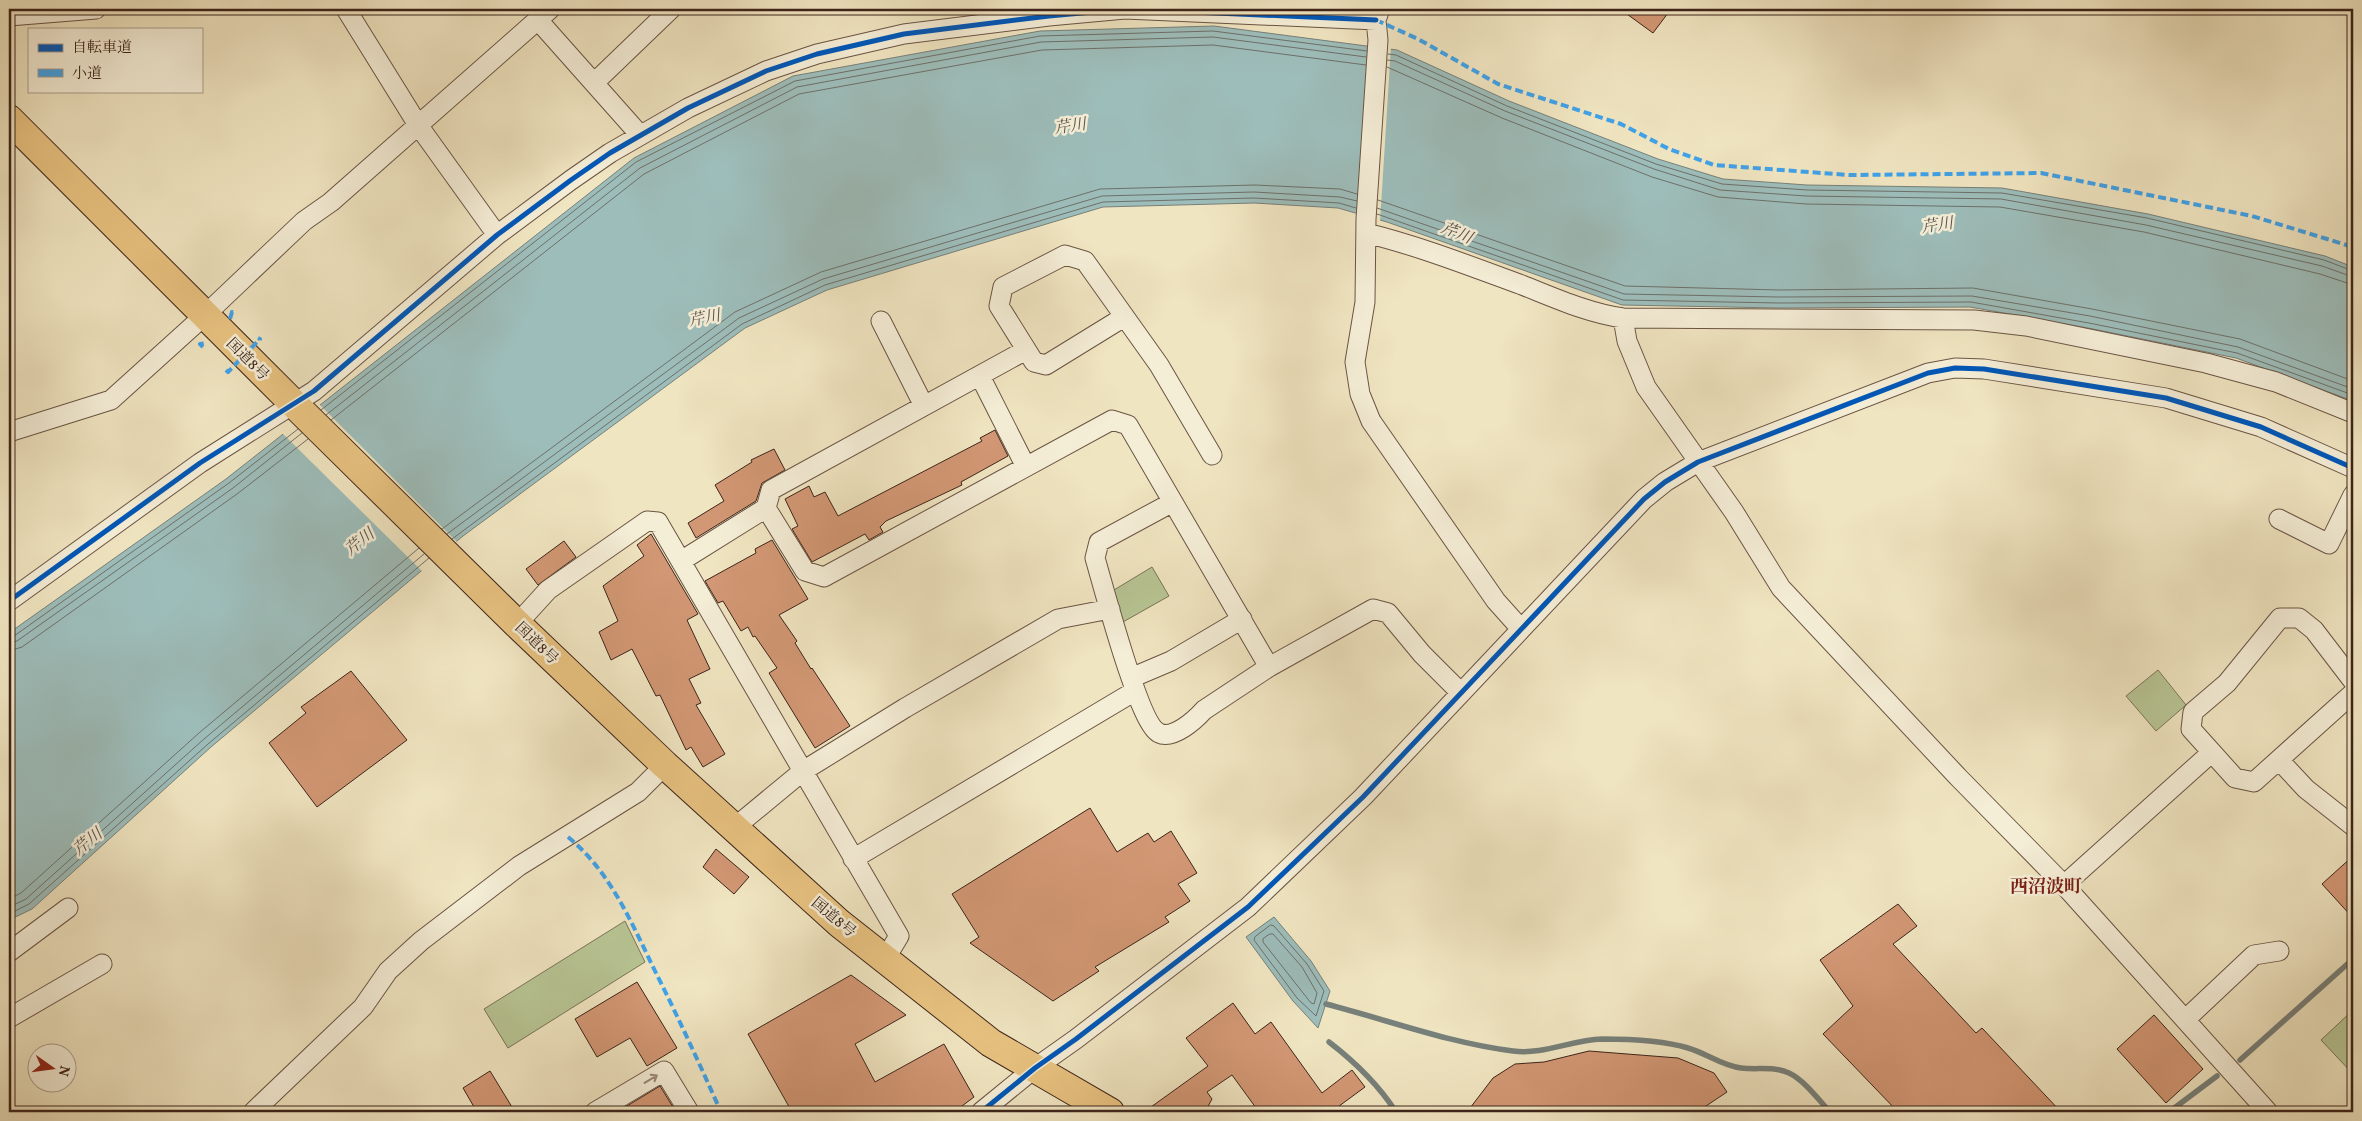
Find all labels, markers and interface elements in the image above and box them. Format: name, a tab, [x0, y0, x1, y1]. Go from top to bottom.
legend	[28, 28, 202, 92]
text: 自転車道	[72, 38, 132, 59]
text: 小道	[72, 64, 102, 85]
water label: 芹川	[1053, 114, 1090, 140]
water label: 芹川	[1920, 213, 1957, 239]
water label: 芹川	[1437, 218, 1477, 251]
water label: 芹川	[687, 305, 724, 333]
street label: 国道8号	[221, 334, 273, 386]
water label: 芹川	[341, 523, 381, 561]
street label: 国道8号	[510, 618, 562, 670]
water label: 芹川	[69, 823, 109, 861]
district label: 西沼波町	[2010, 875, 2082, 900]
street label: 国道8号	[806, 893, 860, 943]
north arrow	[28, 1044, 78, 1094]
text: N	[53, 1064, 74, 1078]
one-way arrow	[643, 1074, 657, 1084]

